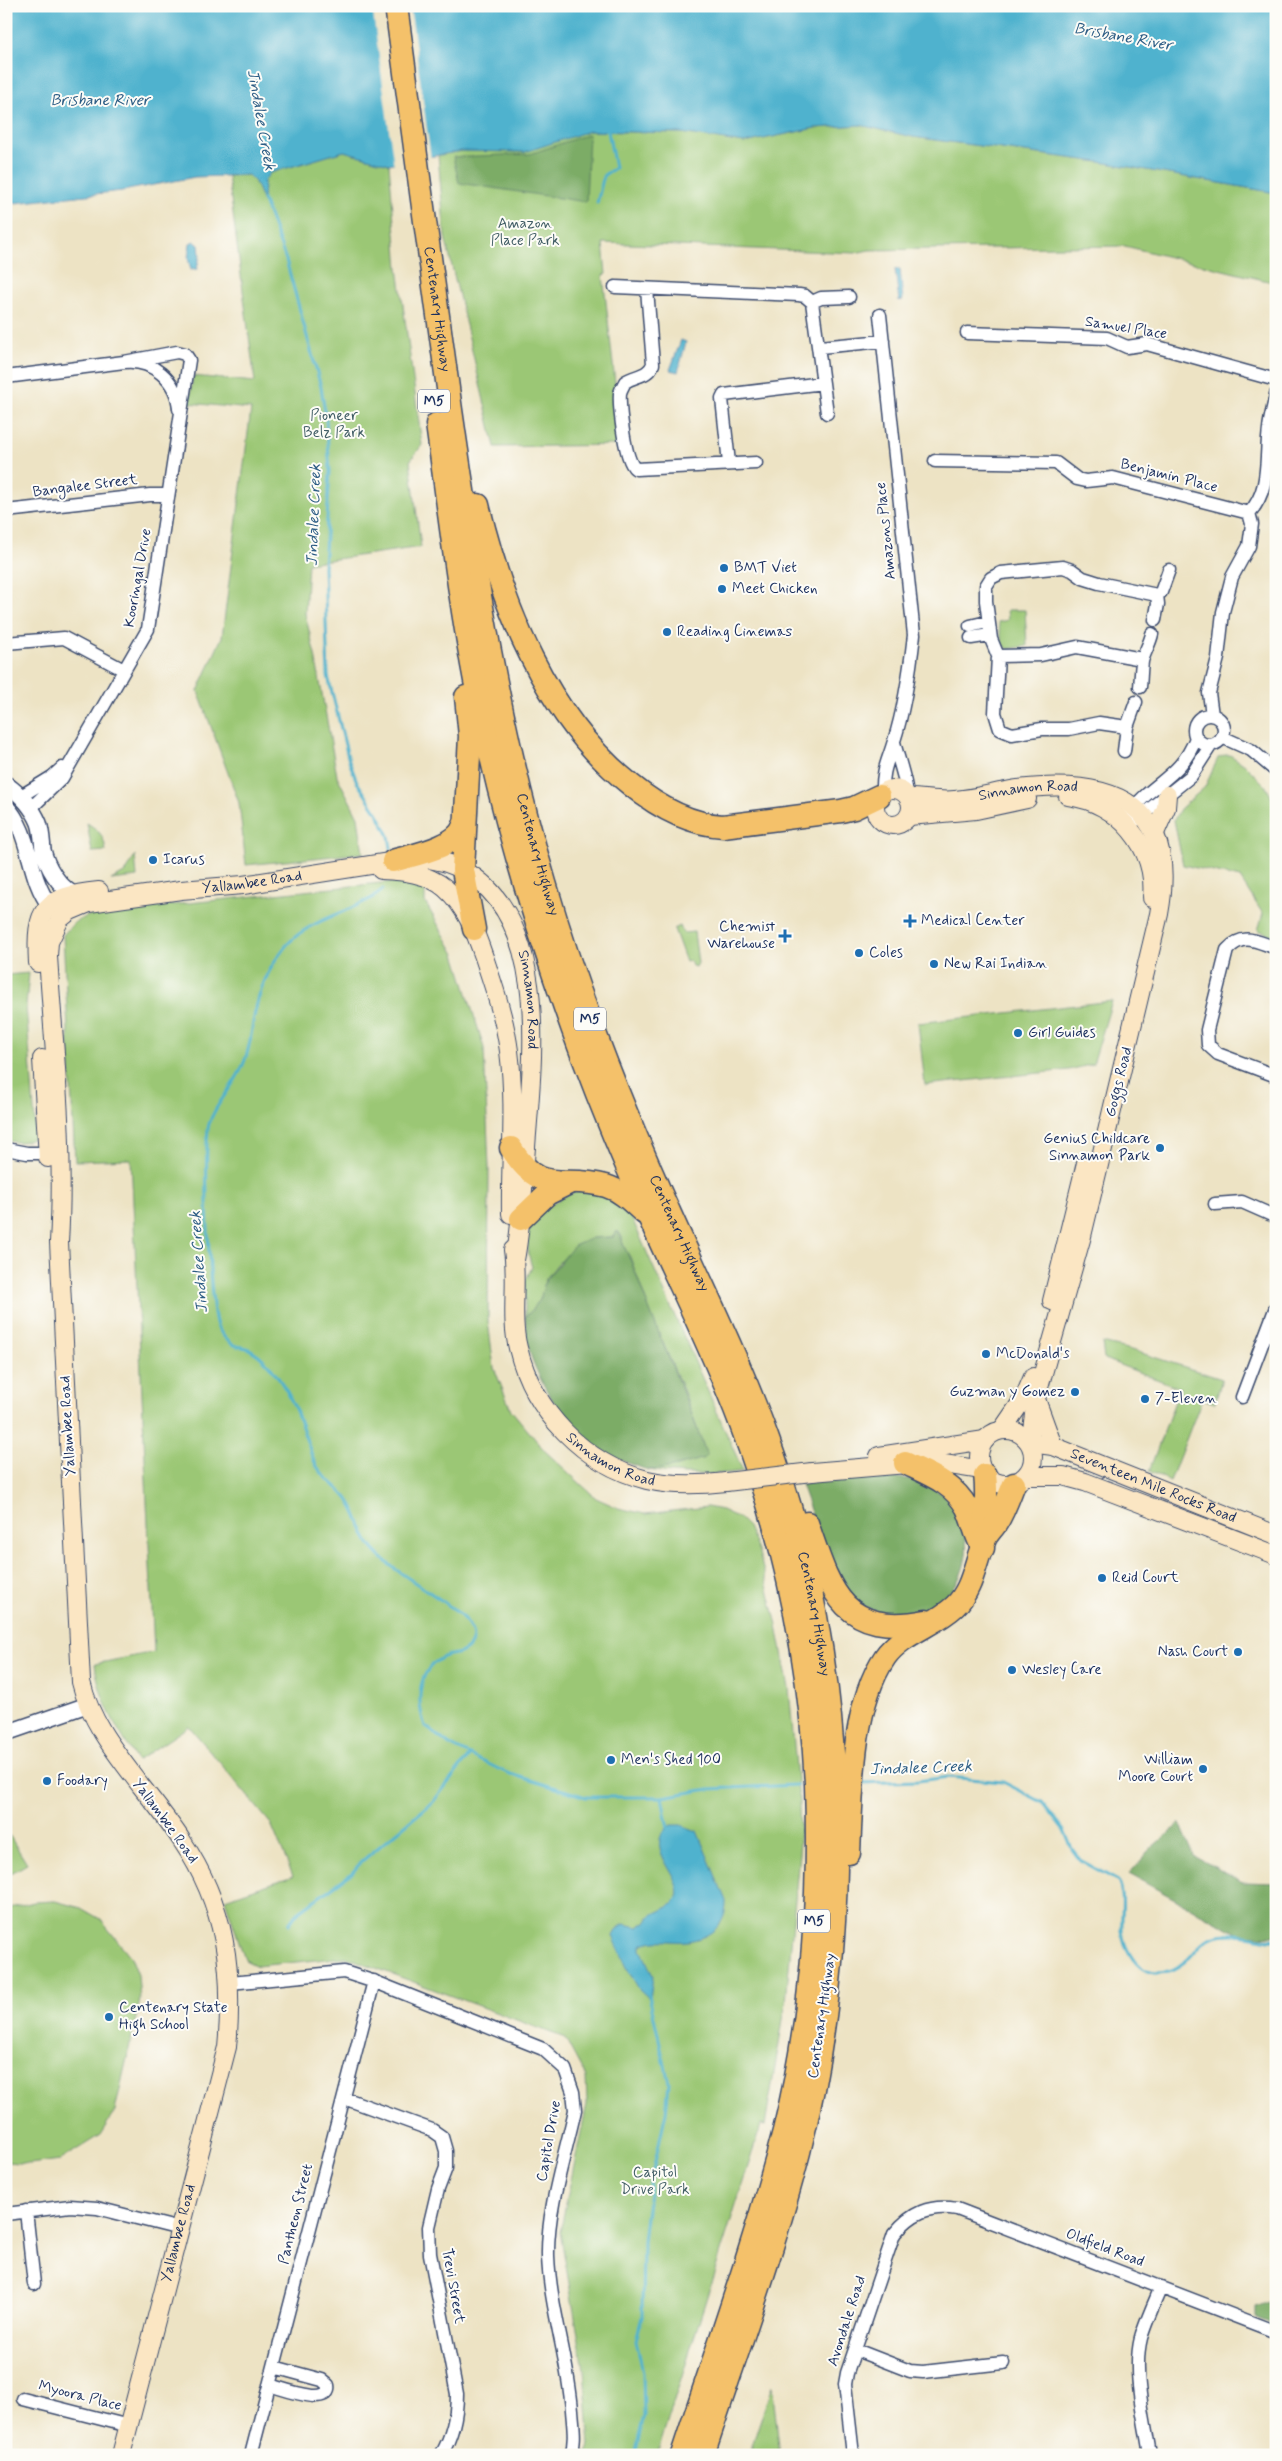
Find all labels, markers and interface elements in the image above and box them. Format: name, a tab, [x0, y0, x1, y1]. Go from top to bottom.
water label: Brisbane River	[1072, 18, 1176, 56]
water label: Jindalee Creek	[242, 68, 280, 172]
water label: Brisbane River	[50, 90, 152, 111]
park label: Amazon Place Park	[491, 214, 559, 251]
street label: Centenary Highway	[418, 245, 456, 373]
street label: Samuel Place	[1084, 312, 1169, 344]
road number: M5	[418, 390, 450, 412]
park label: Pioneer Belz Park	[303, 406, 365, 443]
street label: Benjamin Place	[1118, 454, 1220, 498]
water label: Jindalee Creek	[302, 463, 326, 566]
street label: Bangalee Street	[32, 470, 139, 503]
street label: Amazons Place	[871, 481, 901, 581]
street label: Kooringal Drive	[119, 527, 157, 629]
place label: BMT Viet	[734, 558, 797, 578]
marker: BMT Viet	[718, 562, 730, 574]
place label: Meet Chicken	[732, 579, 818, 599]
marker: Meet Chicken	[716, 583, 728, 595]
place label: Reading Cinemas	[677, 622, 792, 642]
marker: Reading Cinemas	[661, 626, 673, 638]
street label: Sinnamon Road	[977, 776, 1079, 806]
street label: Centenary Highway	[511, 791, 564, 919]
place label: Icarus	[163, 850, 205, 870]
marker: Icarus	[147, 854, 159, 866]
street label: Yallambee Road	[201, 866, 303, 898]
place label: Medical Center	[921, 911, 1025, 931]
marker: Medical Center	[903, 914, 917, 928]
place label: Chemist Warehouse	[707, 917, 776, 954]
marker: Chemist Warehouse	[779, 930, 791, 942]
place label: Coles	[869, 943, 903, 963]
marker: Coles	[853, 947, 865, 959]
street label: Sinnamon Road	[512, 948, 542, 1049]
place label: New Rai Indian	[944, 954, 1047, 974]
marker: New Rai Indian	[928, 958, 940, 970]
road number: M5	[574, 1008, 606, 1030]
place label: Girl Guides	[1028, 1023, 1096, 1043]
marker: Girl Guides	[1012, 1027, 1024, 1039]
street label: Goggs Road	[1101, 1045, 1138, 1119]
place label: Genius Childcare Sinnamon Park	[1043, 1129, 1151, 1166]
marker: Genius Childcare Sinnamon Park	[1154, 1142, 1166, 1154]
street label: Centenary Highway	[644, 1172, 715, 1295]
water label: Jindalee Creek	[185, 1210, 213, 1314]
place label: McDonald's	[996, 1344, 1070, 1364]
marker: McDonald's	[980, 1348, 992, 1360]
street label: Yallambee Road	[55, 1375, 81, 1477]
place label: Guzman y Gomez	[950, 1382, 1065, 1402]
marker: Guzman y Gomez	[1069, 1386, 1081, 1398]
place label: 7-Eleven	[1155, 1389, 1217, 1409]
marker: 7-Eleven	[1139, 1393, 1151, 1405]
street label: Sinnamon Road	[561, 1428, 657, 1491]
street label: Seventeen Mile Rocks Road	[1067, 1444, 1239, 1528]
street label: Centenary Highway	[792, 1549, 835, 1678]
place label: Reid Court	[1112, 1568, 1179, 1588]
marker: Reid Court	[1096, 1572, 1108, 1584]
place label: Nash Court	[1158, 1642, 1228, 1662]
marker: Nash Court	[1232, 1646, 1244, 1658]
place label: Wesley Care	[1022, 1660, 1102, 1680]
marker: Wesley Care	[1006, 1664, 1018, 1676]
place label: Men's Shed 100	[621, 1750, 721, 1770]
place label: William Moore Court	[1118, 1750, 1193, 1787]
marker: Men's Shed 100	[605, 1754, 617, 1766]
water label: Jindalee Creek	[870, 1756, 973, 1780]
marker: William Moore Court	[1197, 1763, 1209, 1775]
place label: Foodary	[57, 1771, 108, 1791]
street label: Yallambee Road	[127, 1774, 203, 1868]
marker: Foodary	[41, 1775, 53, 1787]
road number: M5	[798, 1910, 830, 1932]
street label: Centenary Highway	[803, 1952, 842, 2080]
place label: Centenary State High School	[119, 1998, 228, 2036]
marker: Centenary State High School	[103, 2011, 115, 2023]
street label: Capitol Drive	[532, 2099, 566, 2183]
street label: Pantheon Street	[274, 2161, 318, 2266]
park label: Capitol Drive Park	[621, 2163, 689, 2200]
street label: Yallambee Road	[156, 2182, 201, 2285]
street label: Oldfield Road	[1063, 2224, 1147, 2272]
street label: Trevi Street	[437, 2247, 469, 2325]
street label: Avondale Road	[823, 2273, 871, 2369]
street label: Myoora Place	[36, 2376, 124, 2416]

